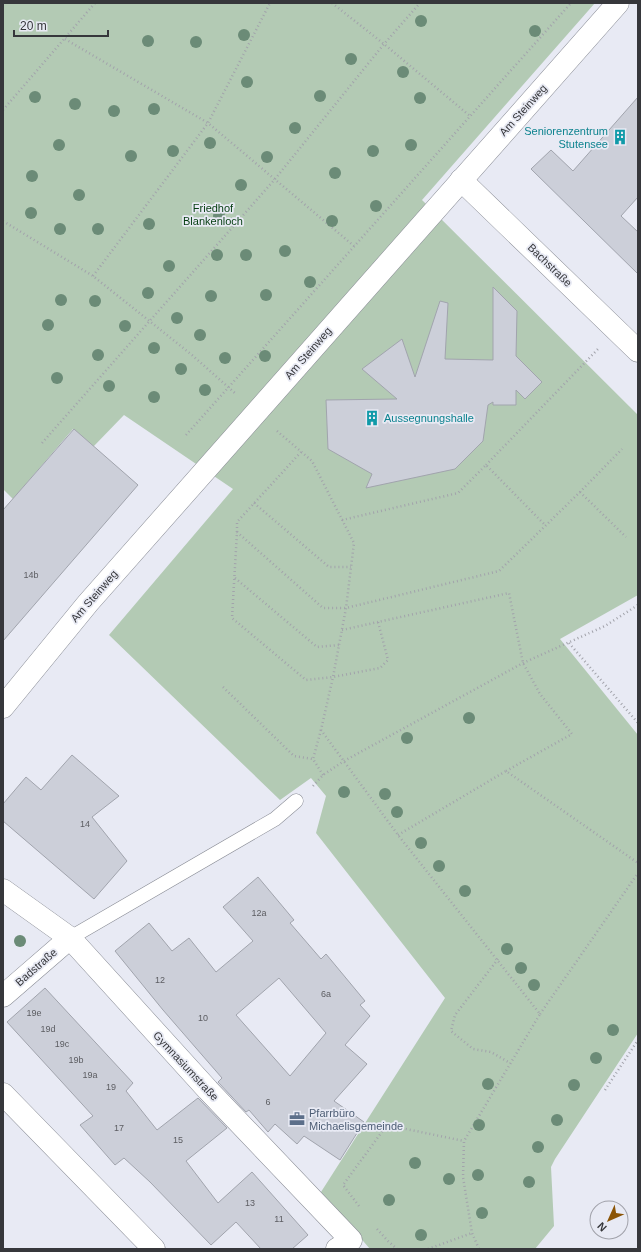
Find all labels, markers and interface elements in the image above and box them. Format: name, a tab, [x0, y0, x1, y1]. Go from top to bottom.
scale bar	[14, 12, 108, 38]
text: 20 m	[20, 19, 47, 33]
street label: Am Steinweg	[497, 82, 549, 138]
place label: Seniorenzentrum Stutensee	[524, 125, 608, 150]
building icon: Seniorenzentrum Stutensee	[611, 128, 629, 146]
park label: Friedhof Blankenloch	[183, 202, 243, 227]
street label: Bachstraße	[526, 241, 574, 289]
street label: Am Steinweg	[282, 325, 334, 381]
building icon: Aussegnungshalle	[363, 409, 381, 427]
place label: Aussegnungshalle	[384, 412, 474, 424]
street label: Am Steinweg	[68, 568, 120, 624]
house number: 14b	[23, 570, 39, 580]
house number: 14	[80, 819, 90, 829]
house number: 12a	[251, 908, 267, 918]
street label: Badstraße	[13, 946, 59, 988]
house number: 12	[155, 975, 165, 985]
house number: 6a	[321, 989, 331, 999]
house number: 19e	[26, 1008, 42, 1018]
house number: 10	[198, 1013, 208, 1023]
house number: 19d	[40, 1024, 56, 1034]
street label: Gymnasiumstraße	[151, 1029, 221, 1103]
house number: 19c	[55, 1039, 70, 1049]
house number: 19b	[68, 1055, 84, 1065]
house number: 19a	[82, 1070, 98, 1080]
house number: 19	[106, 1082, 116, 1092]
house number: 6	[265, 1097, 271, 1107]
place label: Pfarrbüro Michaelisgemeinde	[309, 1107, 403, 1132]
office icon: Pfarrbüro Michaelisgemeinde	[288, 1110, 306, 1128]
house number: 17	[114, 1123, 124, 1133]
house number: 15	[173, 1135, 183, 1145]
house number: 13	[245, 1198, 255, 1208]
north arrow	[589, 1200, 629, 1240]
house number: 11	[274, 1214, 284, 1224]
text: N	[595, 1220, 609, 1234]

